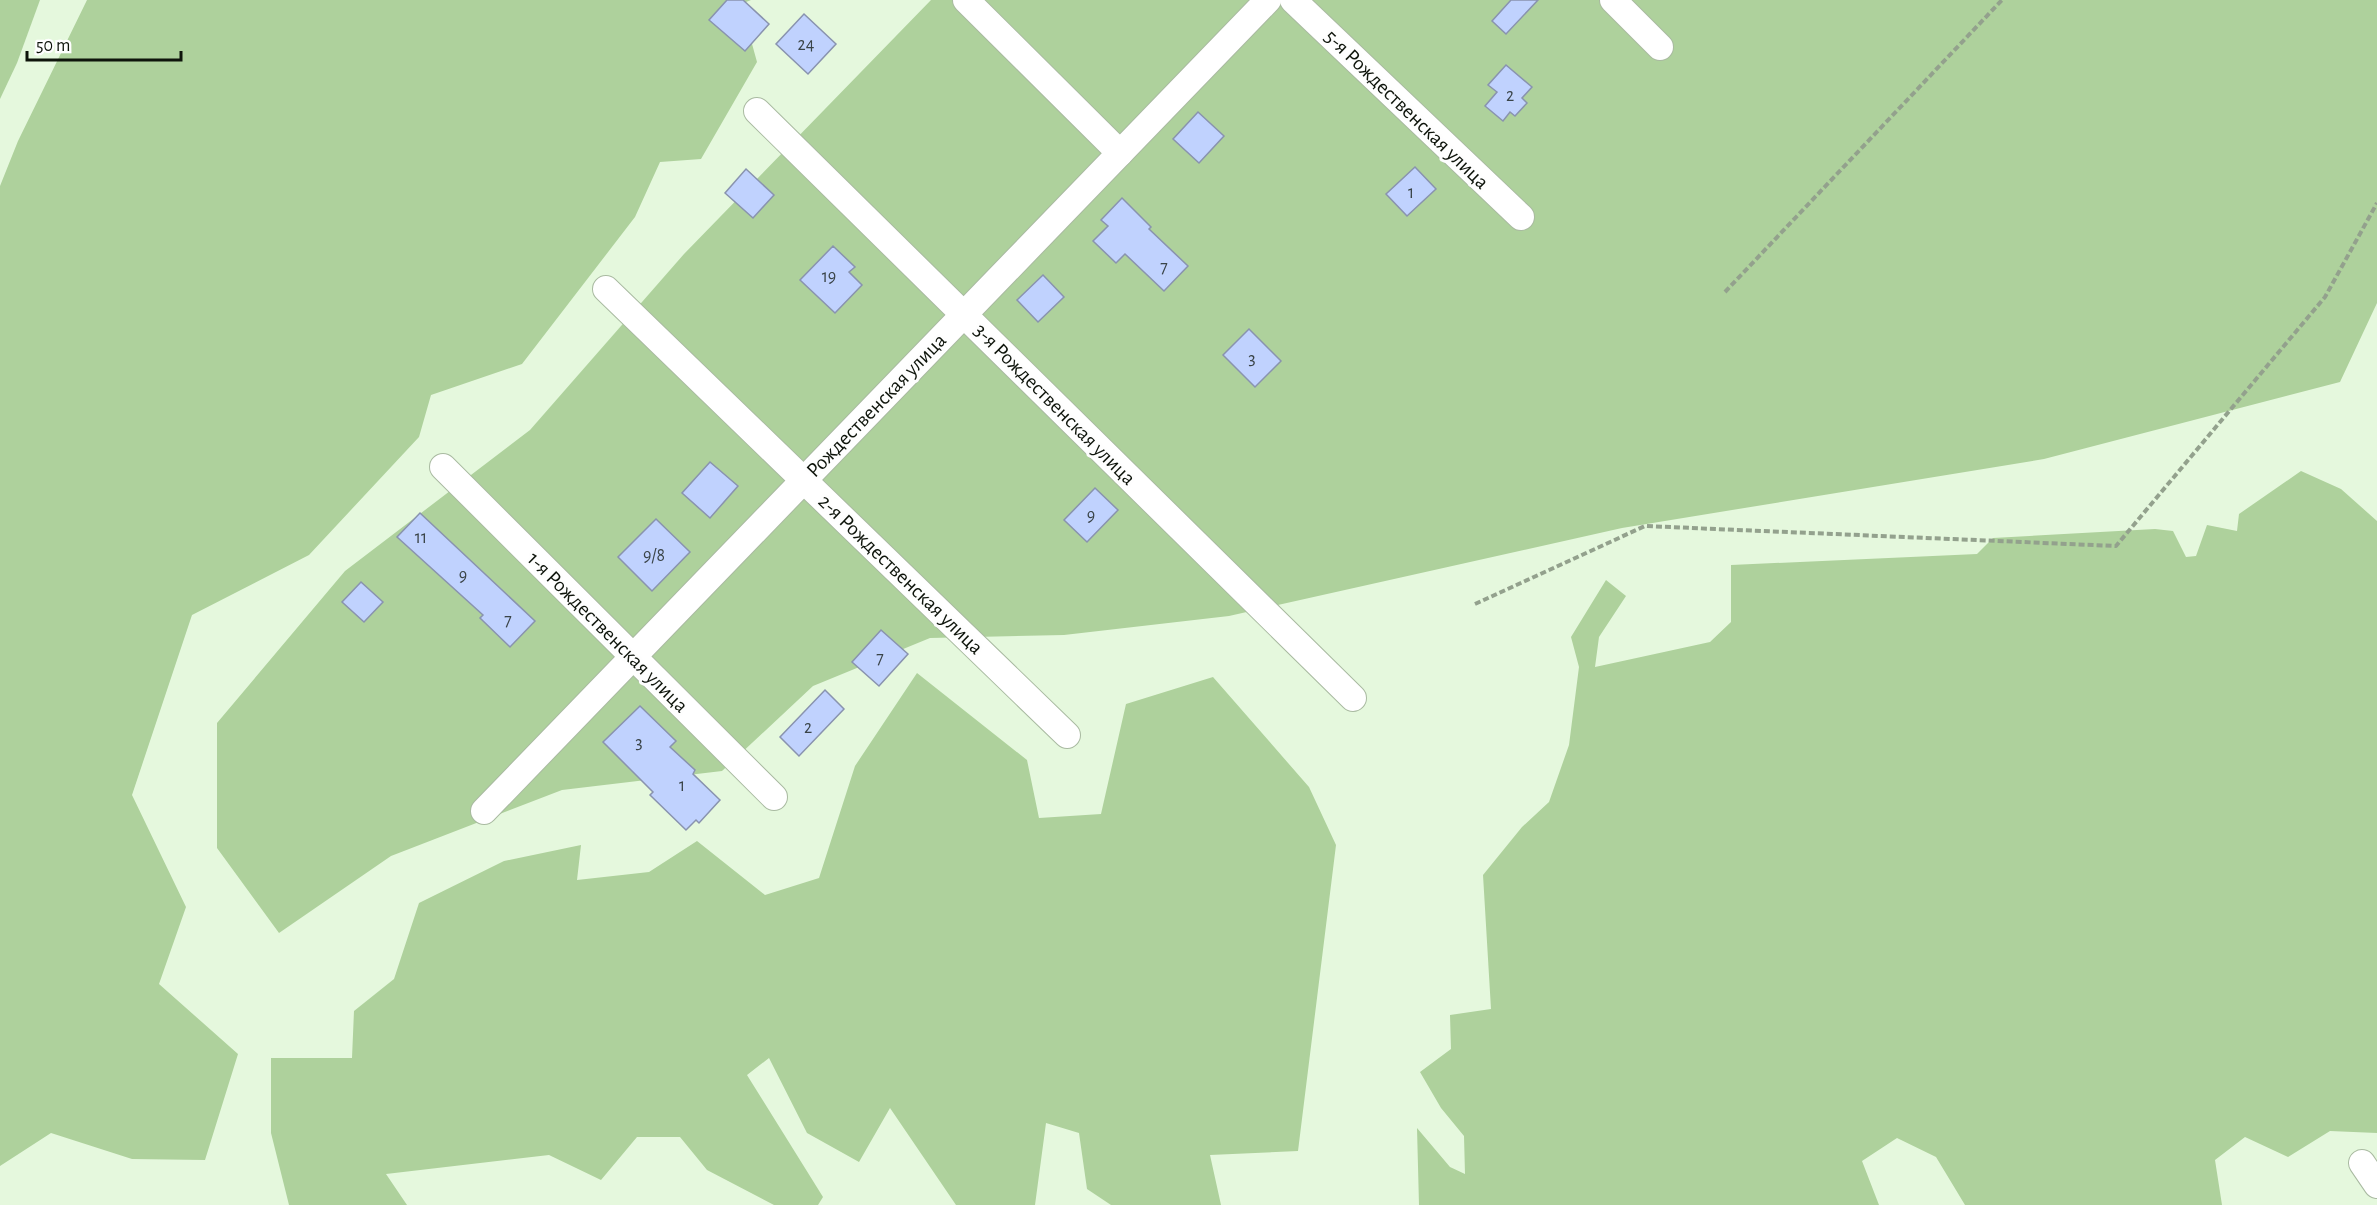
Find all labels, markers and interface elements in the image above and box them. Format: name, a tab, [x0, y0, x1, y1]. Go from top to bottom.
scale bar	[27, 24, 182, 62]
street label: 5-я Рождественская улица	[1321, 26, 1493, 193]
house number: 24	[798, 36, 815, 54]
text: 50 m	[36, 37, 70, 55]
house number: 2	[1506, 87, 1514, 105]
house number: 1	[1408, 184, 1414, 202]
house number: 7	[1160, 259, 1168, 277]
house number: 19	[822, 268, 836, 286]
street label: 3-я Рождественская улица	[970, 320, 1140, 489]
street label: Рождественская улица	[803, 329, 950, 481]
house number: 3	[1248, 350, 1256, 368]
street label: 2-я Рождественская улица	[814, 490, 987, 659]
house number: 9	[1087, 507, 1095, 525]
house number: 11	[415, 529, 427, 547]
house number: 9/8	[643, 547, 665, 565]
street label: 1-я Рождественская улица	[523, 548, 692, 717]
house number: 9	[459, 567, 467, 585]
house number: 7	[504, 612, 512, 630]
house number: 7	[876, 650, 884, 668]
house number: 2	[804, 719, 812, 737]
house number: 3	[635, 734, 643, 752]
house number: 1	[679, 777, 685, 795]

